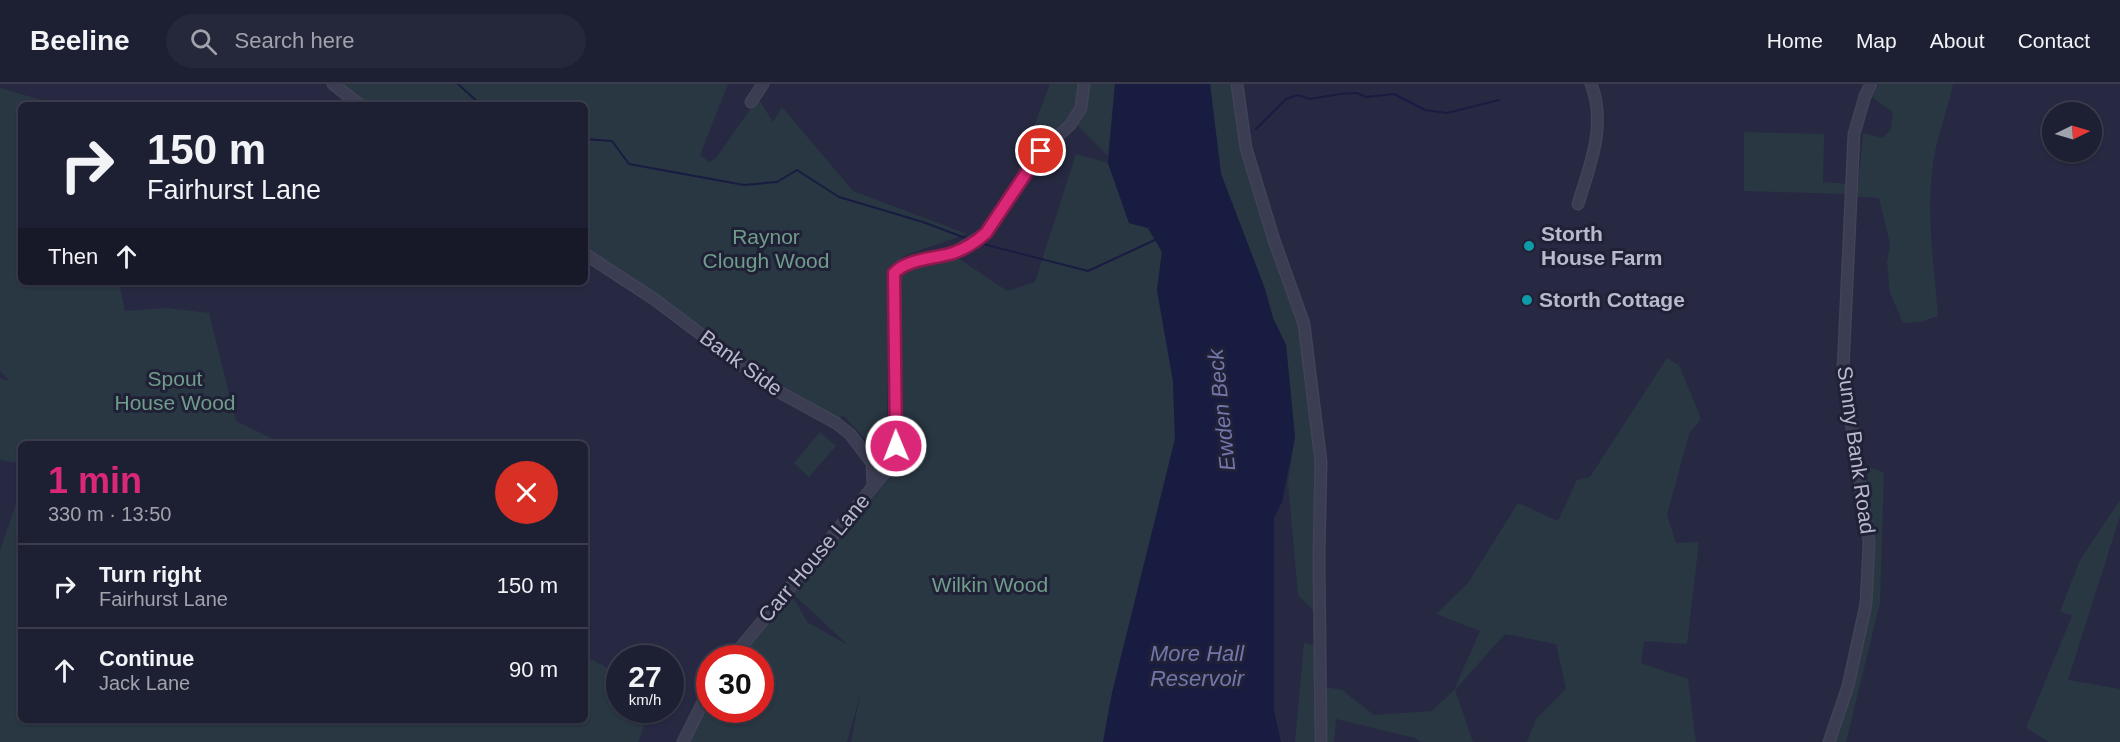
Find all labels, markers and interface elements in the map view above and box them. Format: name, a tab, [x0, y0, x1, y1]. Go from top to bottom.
search box	[166, 14, 586, 68]
text: Beeline	[30, 25, 130, 56]
icon: search	[187, 25, 220, 58]
text: Search here	[235, 28, 354, 53]
text: Home	[1767, 29, 1823, 52]
text: Map	[1856, 29, 1897, 52]
text: About	[1930, 29, 1985, 52]
text: Contact	[2018, 29, 2090, 52]
north arrow	[2042, 102, 2102, 162]
map controls	[2042, 102, 2102, 162]
pin	[1015, 125, 1066, 176]
icon: right	[48, 126, 126, 204]
text: 150 m	[147, 126, 266, 173]
icon: arrive	[1024, 134, 1057, 167]
text: Fairhurst Lane	[147, 175, 321, 205]
place label: Storth House Farm	[1541, 222, 1662, 269]
park label: Raynor Clough Wood	[703, 225, 829, 272]
marker: Storth House Farm	[1522, 239, 1536, 253]
icon: ahead	[110, 240, 143, 273]
text: Then	[48, 244, 98, 269]
place label: Storth Cottage	[1539, 288, 1685, 311]
marker: Storth Cottage	[1520, 293, 1534, 307]
street label: Bank Side	[696, 325, 787, 400]
water label: Ewden Beck	[1203, 347, 1240, 472]
street label: Sunny Bank Road	[1833, 365, 1880, 535]
park label: Spout House Wood	[114, 367, 236, 414]
position arrow	[864, 414, 928, 478]
text: 1 min	[48, 460, 142, 501]
button: close	[495, 461, 558, 524]
street label: Carr House Lane	[753, 489, 874, 626]
text: 330 m · 13:50	[48, 503, 171, 525]
text: Turn right	[99, 562, 201, 587]
icon: right	[48, 570, 81, 603]
text: 150 m	[497, 573, 558, 598]
park label: Wilkin Wood	[932, 573, 1048, 596]
text: Fairhurst Lane	[99, 588, 228, 610]
water label: More Hall Reservoir	[1150, 641, 1246, 691]
speed limit sign: 30	[696, 645, 774, 723]
text: Continue	[99, 646, 194, 671]
icon: ahead	[48, 654, 81, 687]
text: 90 m	[509, 657, 558, 682]
text: 27	[628, 660, 662, 693]
text: Jack Lane	[99, 672, 190, 694]
text: km/h	[629, 691, 661, 708]

